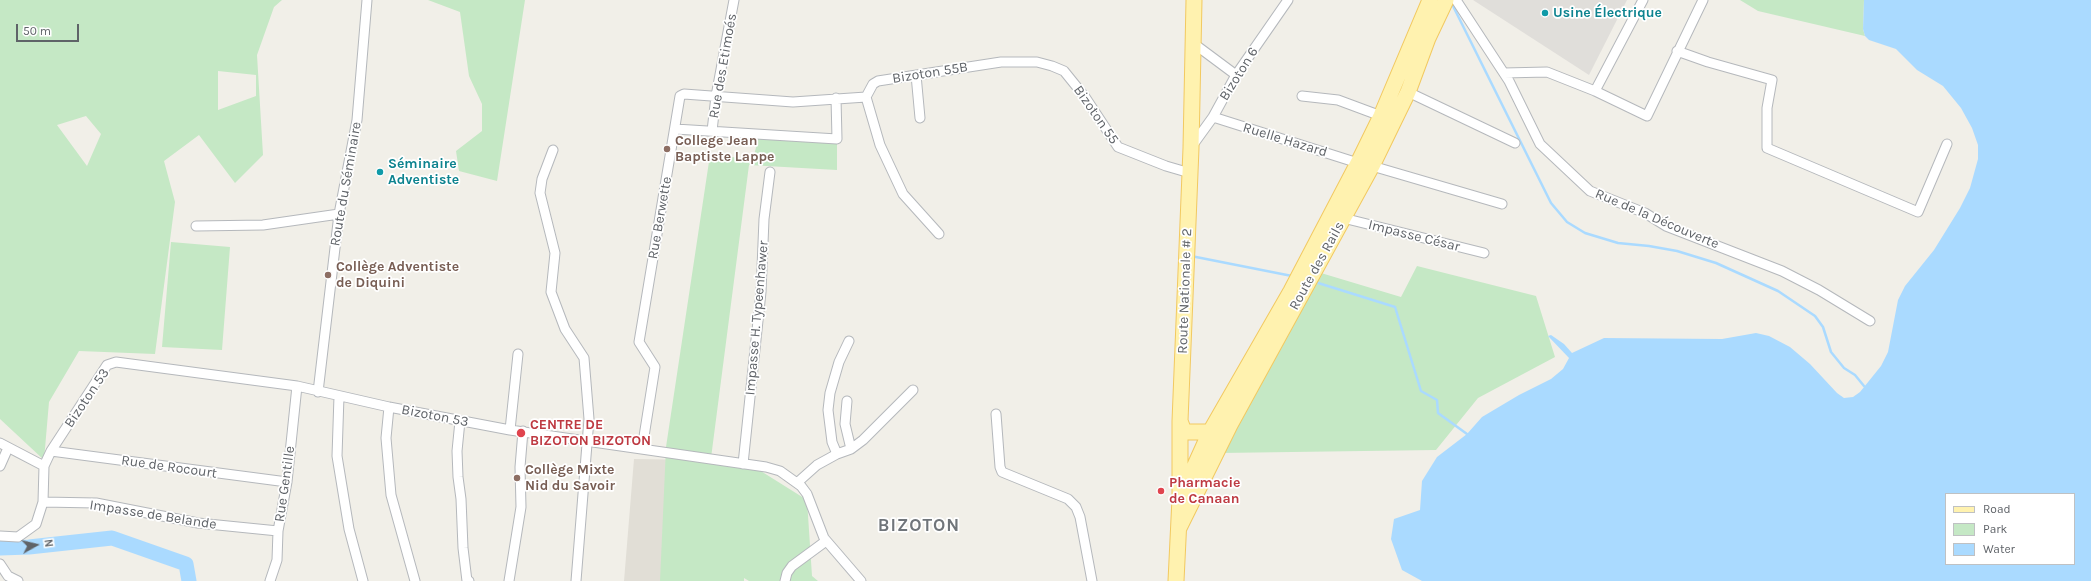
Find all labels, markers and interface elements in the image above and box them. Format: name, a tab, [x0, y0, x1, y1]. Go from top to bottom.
place label: Usine Électrique	[1553, 5, 1662, 21]
marker: Usine Électrique	[1540, 8, 1550, 18]
street label: Rue des Etimoés	[705, 12, 741, 120]
scale bar	[18, 16, 81, 42]
text: 50 m	[23, 24, 51, 38]
street label: Bizoton 6	[1216, 44, 1262, 104]
street label: Bizoton 55B	[891, 59, 969, 87]
street label: Bizoton 55	[1070, 82, 1122, 148]
street label: Ruelle Hazard	[1241, 119, 1329, 161]
street label: Route du Séminaire	[327, 120, 365, 248]
place label: College Jean Baptiste Lappe	[675, 133, 774, 166]
marker: College Jean Baptiste Lappe	[662, 144, 672, 154]
place label: Séminaire Adventiste	[388, 156, 459, 188]
marker: Séminaire Adventiste	[375, 167, 385, 177]
street label: Rue Berwette	[644, 175, 676, 261]
street label: Rue de la Découverte	[1593, 185, 1721, 253]
street label: Impasse César	[1366, 216, 1462, 256]
street label: Route des Rails	[1286, 219, 1348, 313]
street label: Route Nationale # 2	[1174, 228, 1196, 354]
street label: Impasse H. Typeenhawer	[742, 240, 772, 396]
place label: Collège Adventiste de Diquini	[336, 259, 459, 292]
marker: Collège Adventiste de Diquini	[323, 270, 333, 280]
street label: Bizoton 53	[61, 365, 113, 431]
street label: Bizoton 53	[400, 401, 470, 431]
place label: CENTRE DE BIZOTON BIZOTON	[530, 417, 651, 450]
marker: CENTRE DE BIZOTON BIZOTON	[515, 427, 527, 439]
street label: Rue Gentille	[271, 445, 299, 523]
street label: Rue de Rocourt	[120, 452, 218, 482]
place label: Collège Mixte Nid du Savoir	[525, 462, 615, 494]
marker: Collège Mixte Nid du Savoir	[512, 473, 522, 483]
place label: Pharmacie de Canaan	[1169, 475, 1240, 508]
marker: Pharmacie de Canaan	[1156, 486, 1166, 496]
legend	[1945, 493, 2075, 565]
street label: Impasse de Belande	[88, 497, 218, 533]
text: Road	[1983, 502, 2011, 516]
district label: BIZOTON	[878, 515, 960, 537]
text: Park	[1983, 522, 2007, 536]
north arrow	[16, 525, 56, 565]
text: N	[41, 538, 55, 548]
text: Water	[1983, 542, 2015, 556]

